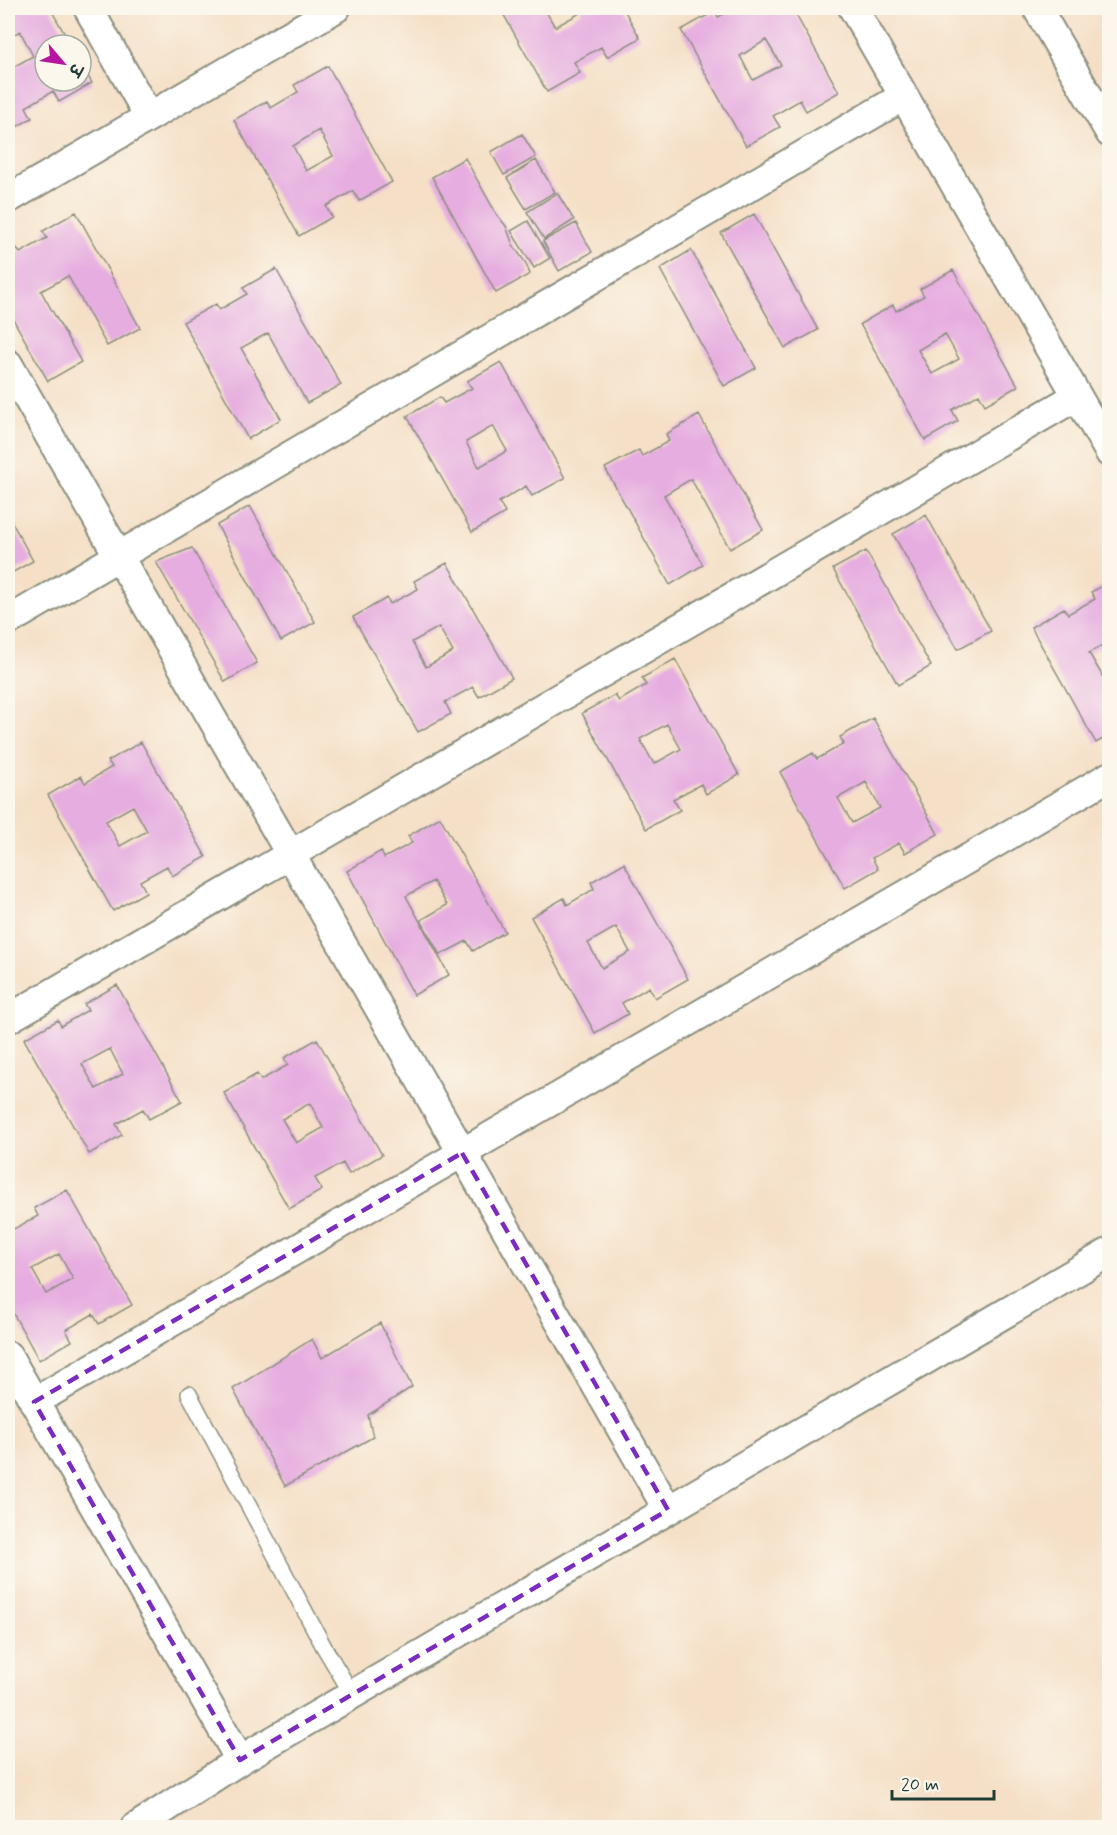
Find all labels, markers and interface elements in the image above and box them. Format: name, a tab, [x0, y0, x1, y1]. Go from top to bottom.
north arrow	[33, 33, 93, 93]
text: उ	[62, 58, 88, 80]
scale bar	[892, 1763, 994, 1801]
text: 20 m	[901, 1773, 939, 1797]

